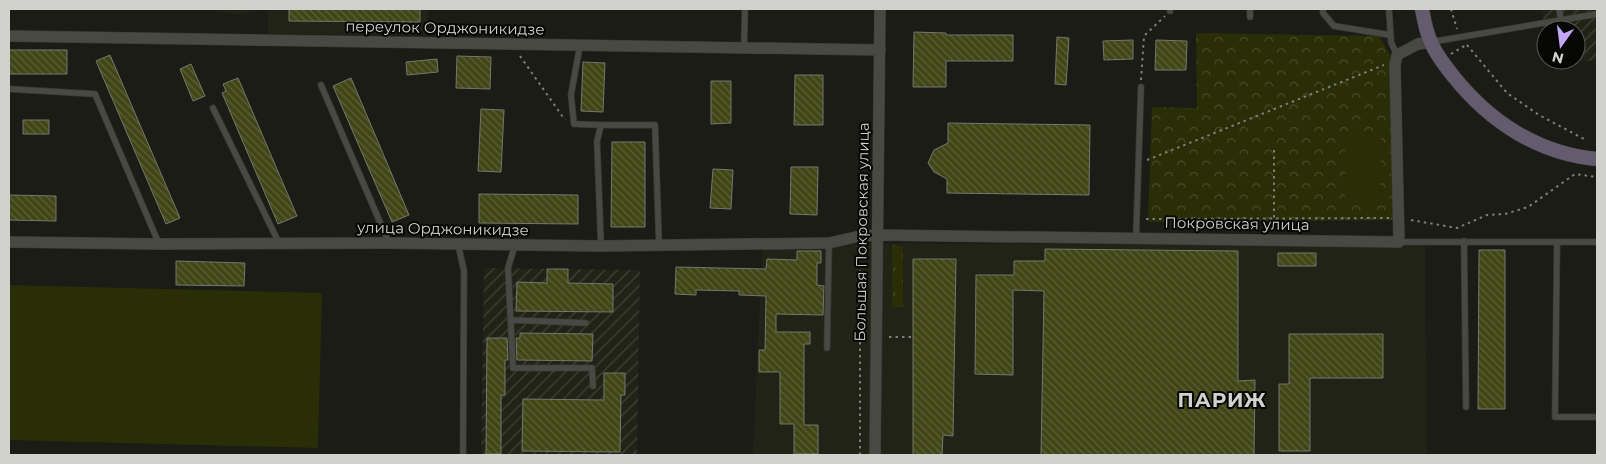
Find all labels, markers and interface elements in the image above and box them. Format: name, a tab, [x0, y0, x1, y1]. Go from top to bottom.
street label: переулок Орджоникидзе	[345, 16, 545, 39]
north arrow	[1536, 20, 1586, 70]
text: N	[1550, 48, 1566, 68]
street label: Большая Покровская улица	[850, 122, 873, 342]
street label: Покровская улица	[1164, 213, 1310, 234]
street label: улица Орджоникидзе	[356, 217, 529, 239]
district label: ПАРИЖ	[1177, 388, 1267, 412]

